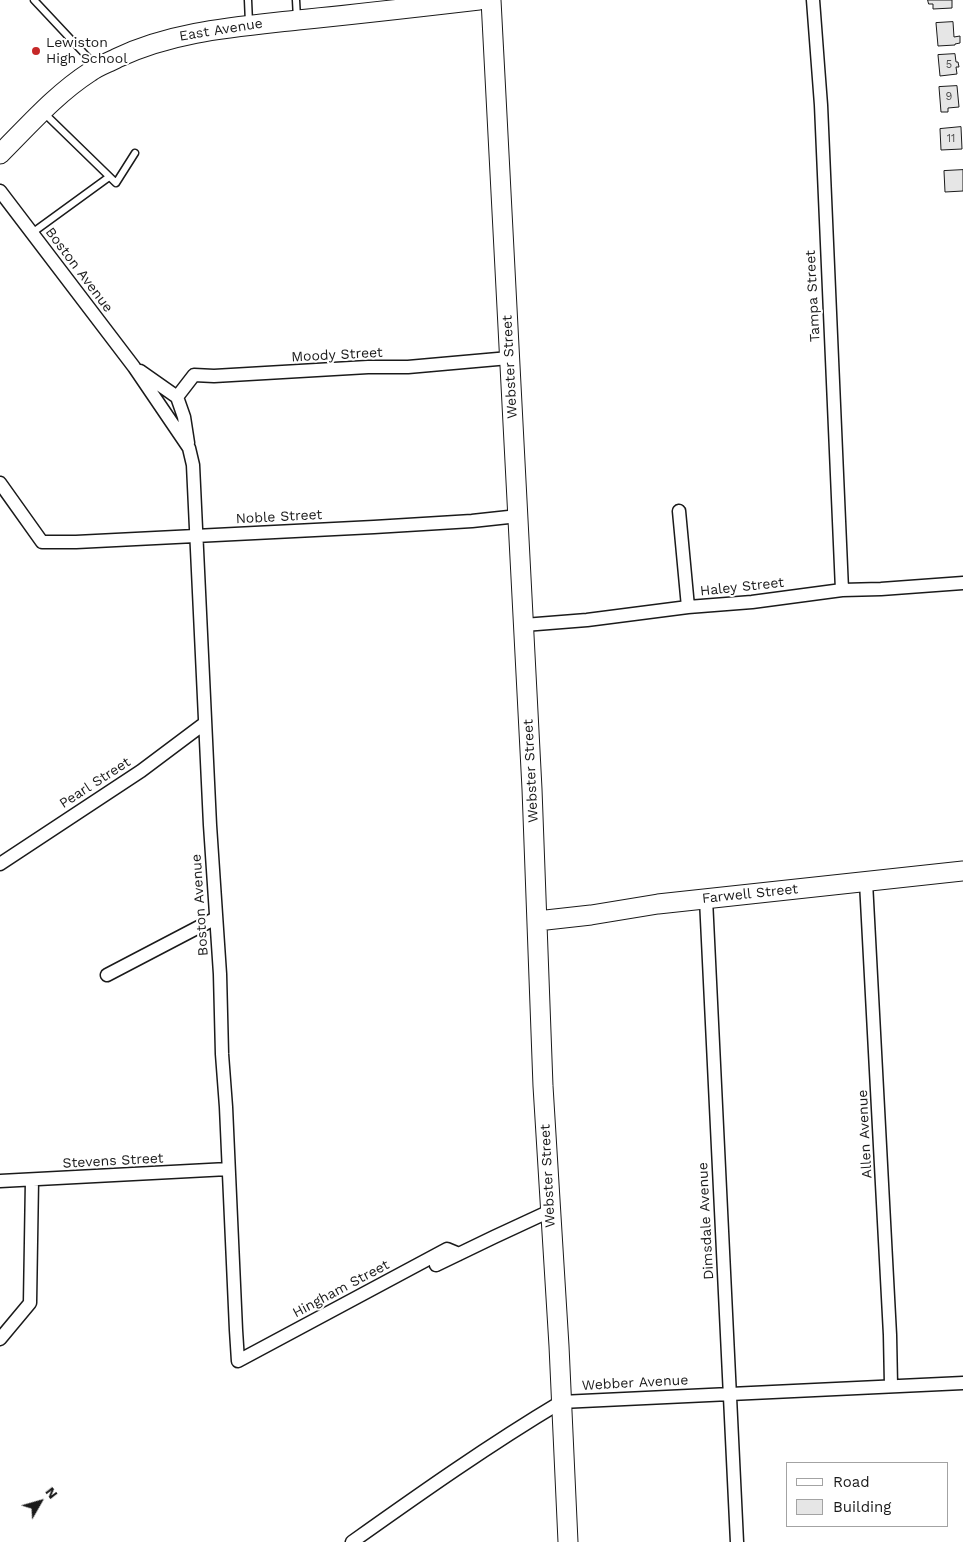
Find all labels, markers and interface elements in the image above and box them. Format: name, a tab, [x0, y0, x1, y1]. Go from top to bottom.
street label: East Avenue	[178, 15, 264, 45]
place label: Lewiston High School	[46, 35, 127, 68]
marker: Lewiston High School	[30, 45, 42, 57]
house number: 5	[946, 58, 952, 72]
house number: 9	[946, 90, 952, 104]
house number: 11	[947, 132, 955, 146]
street label: Boston Avenue	[42, 224, 116, 316]
street label: Tampa Street	[802, 250, 824, 342]
street label: Webster Street	[499, 315, 521, 419]
street label: Moody Street	[291, 344, 383, 366]
street label: Noble Street	[235, 506, 323, 528]
street label: Haley Street	[699, 574, 785, 600]
street label: Webster Street	[520, 719, 542, 823]
street label: Pearl Street	[56, 754, 134, 812]
street label: Boston Avenue	[188, 853, 212, 957]
street label: Farwell Street	[701, 881, 799, 907]
street label: Allen Avenue	[854, 1089, 876, 1179]
street label: Webster Street	[537, 1124, 559, 1228]
street label: Stevens Street	[62, 1150, 164, 1172]
street label: Dimsdale Avenue	[695, 1162, 717, 1280]
street label: Hingham Street	[290, 1256, 392, 1322]
street label: Webber Avenue	[581, 1372, 689, 1394]
legend	[786, 1462, 948, 1527]
text: Road	[833, 1473, 870, 1491]
north arrow	[15, 1477, 65, 1527]
text: N	[42, 1484, 61, 1502]
text: Building	[833, 1498, 891, 1516]

